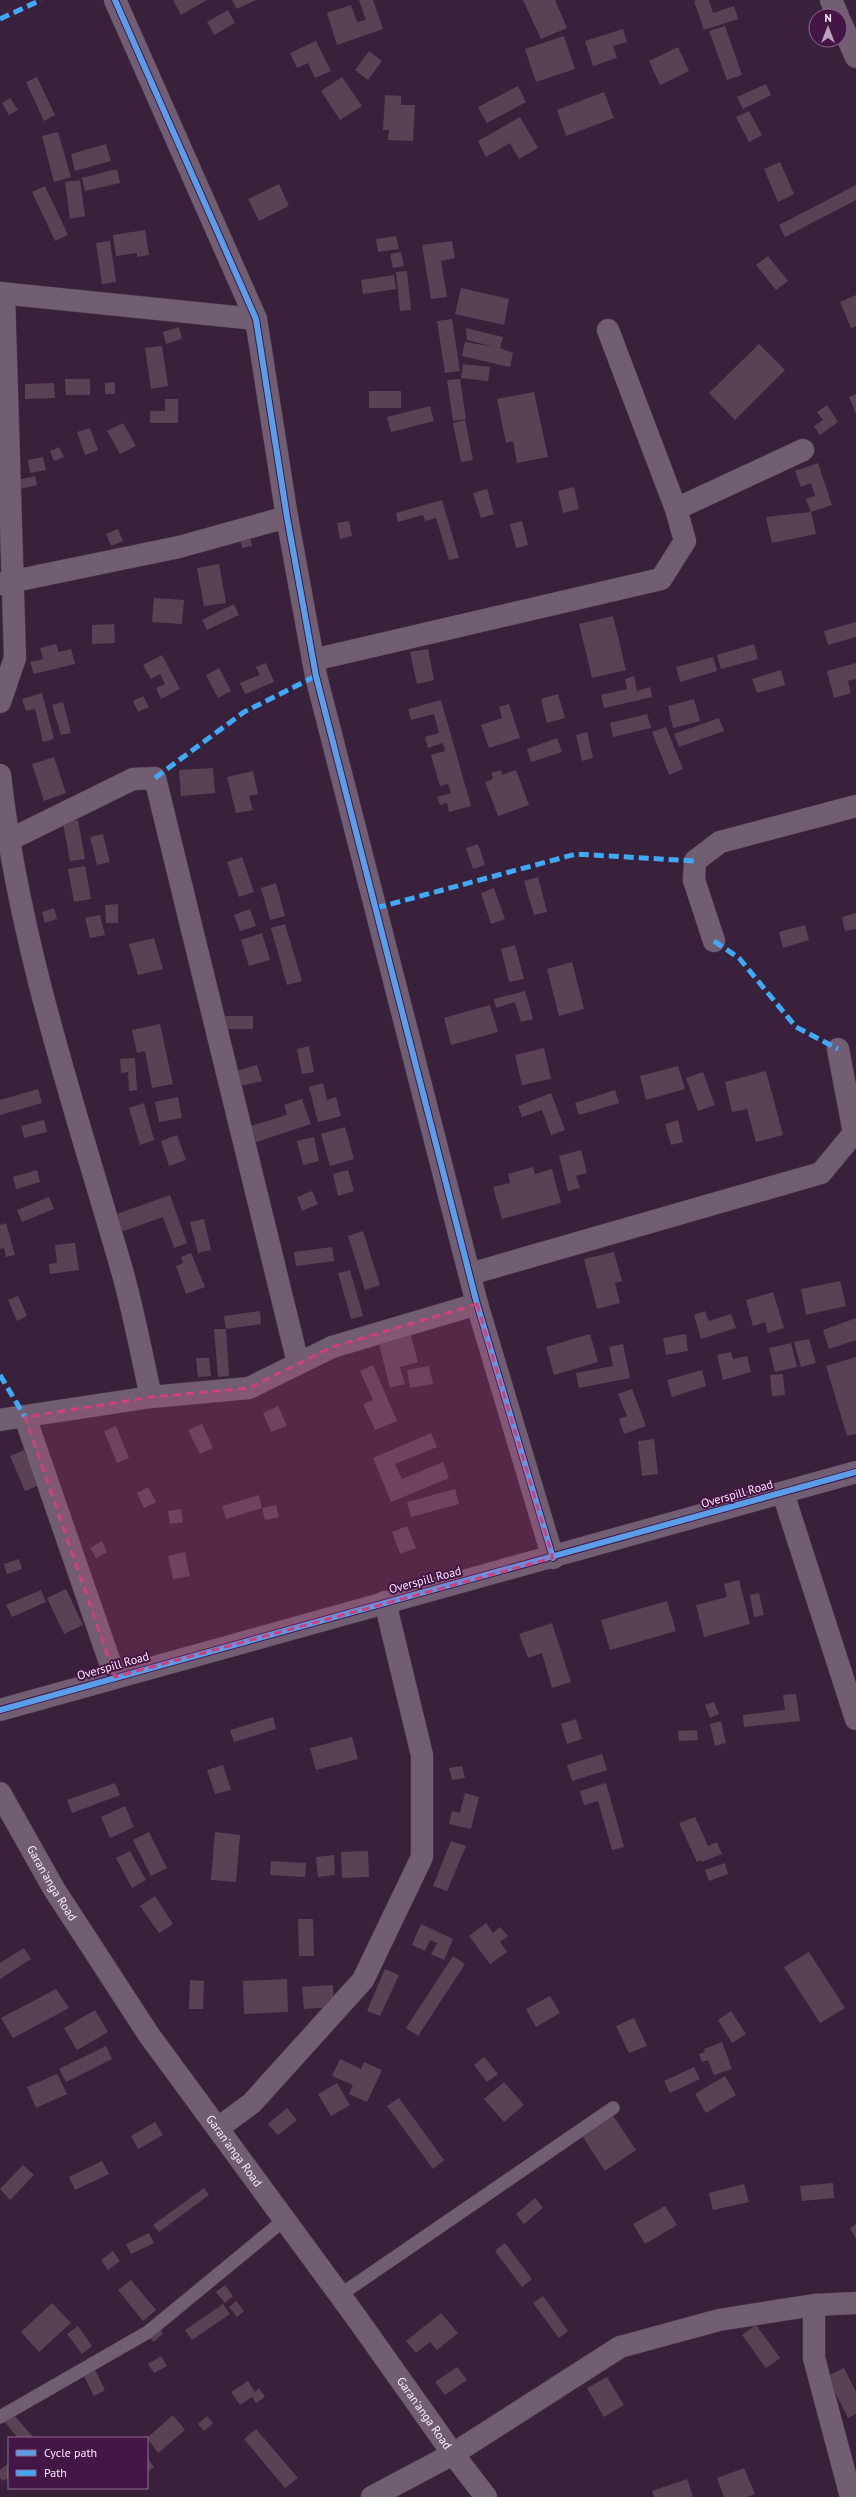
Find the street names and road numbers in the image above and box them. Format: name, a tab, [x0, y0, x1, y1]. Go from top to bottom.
street label: Overspill Road	[699, 1476, 775, 1511]
street label: Overspill Road	[387, 1563, 463, 1596]
street label: Overspill Road	[75, 1648, 151, 1683]
street label: Garan'anga Road	[24, 1843, 81, 1923]
street label: Garan'anga Road	[203, 2112, 266, 2189]
street label: Garan'anga Road	[394, 2374, 455, 2452]

